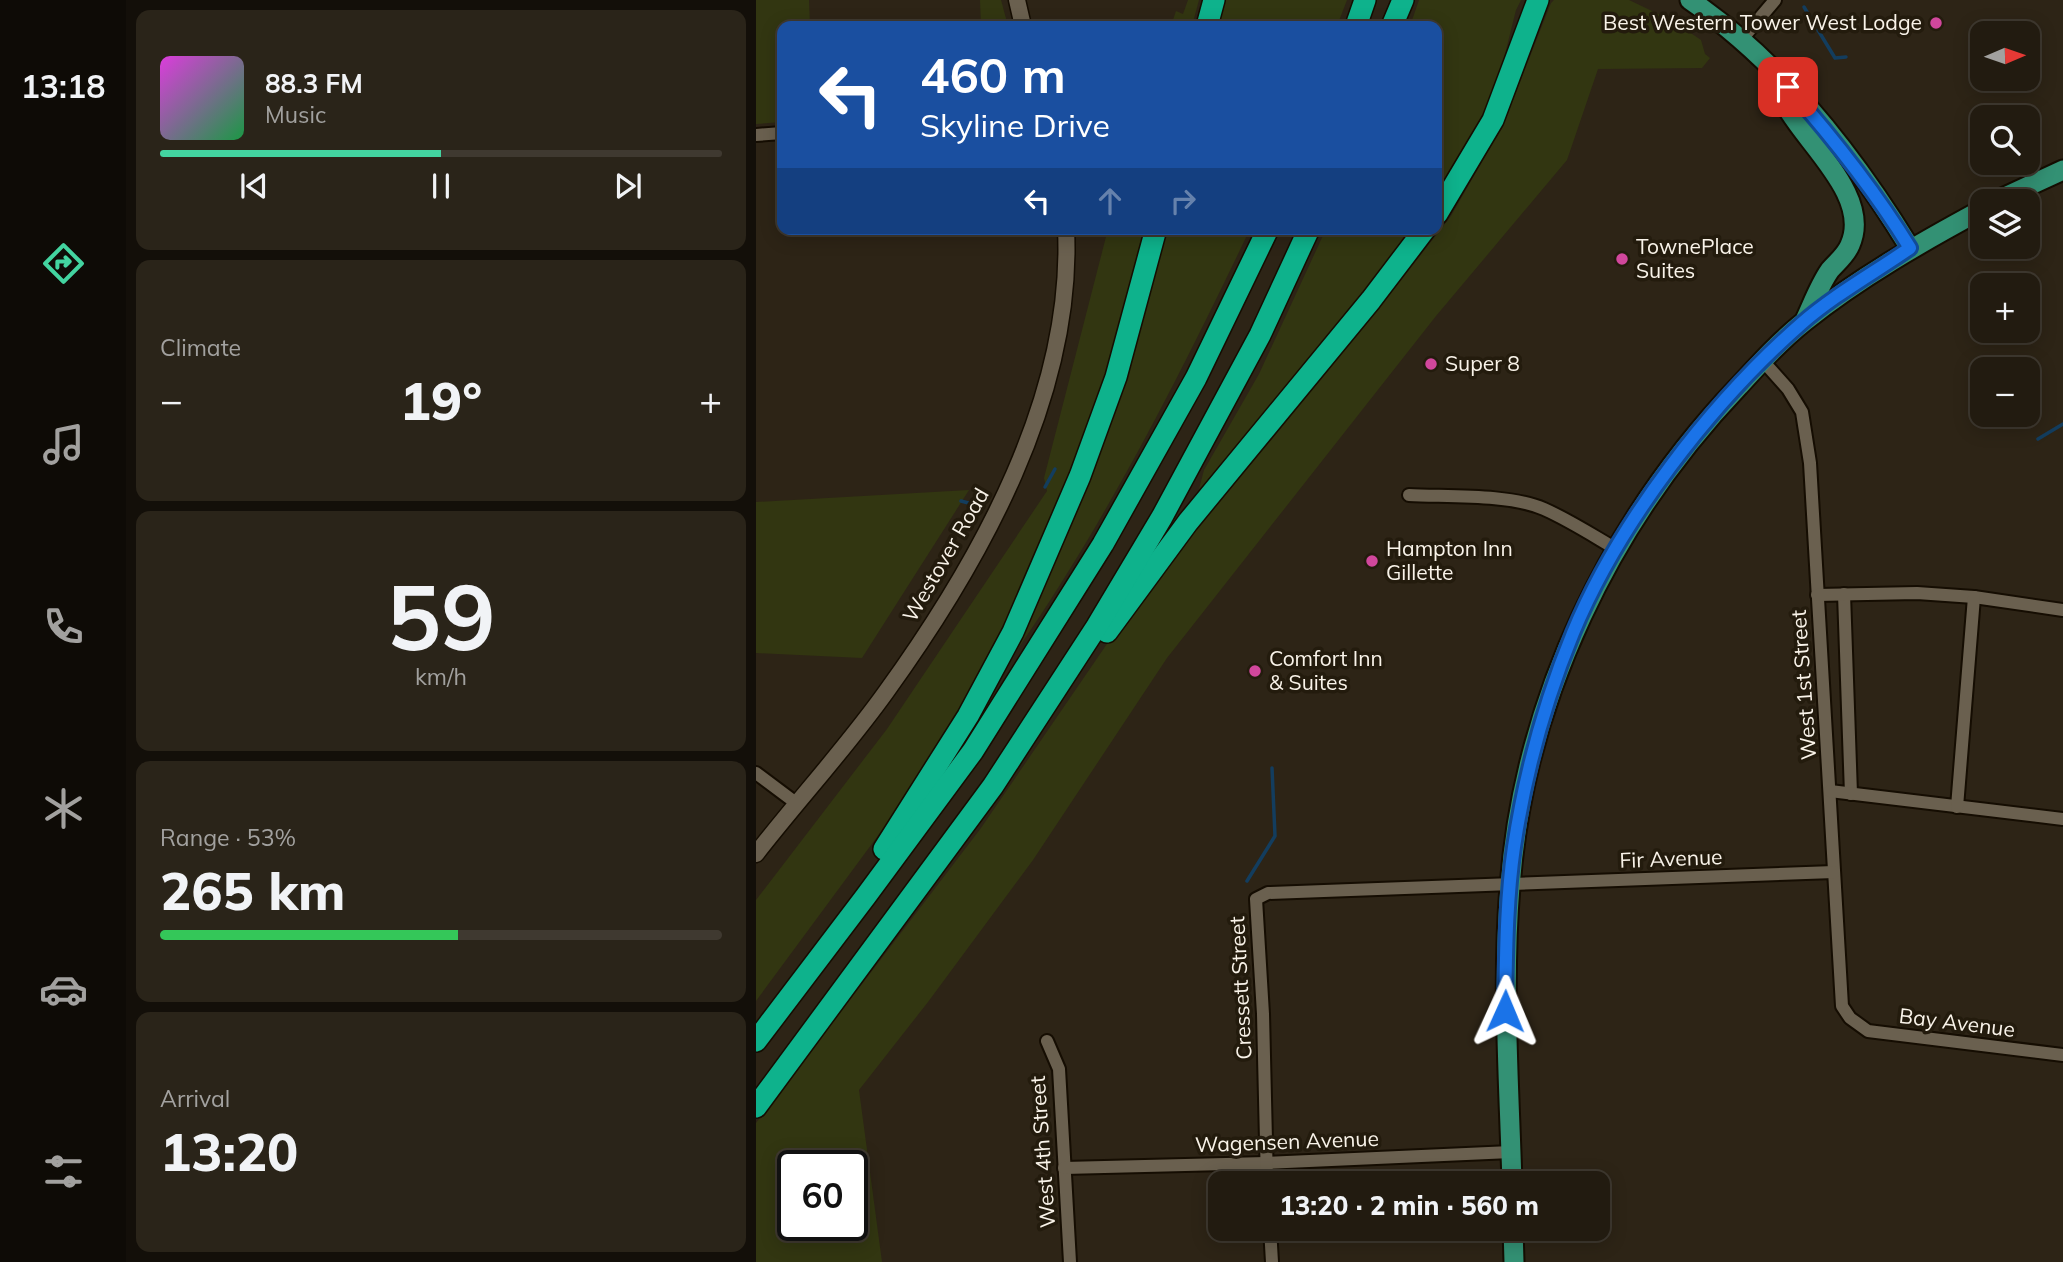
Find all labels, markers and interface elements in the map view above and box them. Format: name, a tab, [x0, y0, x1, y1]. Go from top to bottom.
place label: Best Western Tower West Lodge	[1603, 9, 1922, 35]
marker: Best Western Tower West Lodge	[1928, 15, 1944, 31]
north arrow	[1970, 21, 2040, 91]
map controls	[1970, 21, 2040, 427]
text: 460 m	[920, 44, 1066, 105]
icon: left	[805, 49, 896, 140]
pin	[1758, 57, 1818, 117]
text: 13:18	[21, 66, 105, 106]
text: 88.3 FM	[265, 67, 363, 100]
icon: arrive	[1769, 68, 1807, 106]
text: Music	[265, 100, 326, 129]
text: Skyline Drive	[920, 105, 1110, 145]
button: search	[1970, 105, 2040, 175]
icon: previous	[235, 167, 273, 205]
icon: pause	[422, 167, 460, 205]
icon: next	[609, 167, 647, 205]
icon: left	[1018, 182, 1056, 220]
icon: ahead	[1091, 182, 1129, 220]
icon: right	[1164, 182, 1202, 220]
button: layers	[1970, 189, 2040, 259]
place label: TownePlace Suites	[1636, 233, 1754, 283]
icon: directions	[39, 239, 88, 288]
marker: TownePlace Suites	[1614, 251, 1630, 267]
button: +	[1970, 273, 2040, 343]
text: Climate	[160, 333, 241, 362]
place label: Super 8	[1445, 350, 1520, 376]
marker: Super 8	[1423, 356, 1439, 372]
button: −	[1970, 357, 2040, 427]
text: 19°	[400, 368, 482, 433]
text: −	[160, 376, 183, 424]
text: +	[699, 376, 722, 424]
icon: music	[39, 420, 88, 469]
street label: Westover Road	[896, 483, 994, 626]
place label: Hampton Inn Gillette	[1386, 535, 1513, 585]
marker: Hampton Inn Gillette	[1364, 553, 1380, 569]
text: 59	[386, 559, 496, 673]
icon: phone	[39, 602, 88, 651]
street label: West 1st Street	[1785, 609, 1821, 761]
place label: Comfort Inn & Suites	[1269, 645, 1383, 695]
text: km/h	[415, 662, 467, 691]
marker: Comfort Inn & Suites	[1247, 663, 1263, 679]
icon: climate	[39, 784, 88, 833]
text: Range · 53%	[160, 823, 296, 852]
street label: Fir Avenue	[1619, 843, 1723, 873]
text: 265 km	[160, 858, 345, 923]
street label: Cressett Street	[1223, 916, 1257, 1060]
icon: car	[39, 965, 88, 1014]
position arrow	[1468, 974, 1542, 1048]
street label: Bay Avenue	[1898, 1002, 2017, 1042]
street label: West 4th Street	[1024, 1075, 1060, 1229]
text: Arrival	[160, 1084, 230, 1113]
text: 13:20	[160, 1119, 298, 1184]
street label: Wagensen Avenue	[1195, 1125, 1379, 1157]
icon: filters	[39, 1147, 88, 1196]
speed limit sign: 60	[777, 1150, 868, 1241]
text: 13:20 · 2 min · 560 m	[1279, 1189, 1539, 1222]

